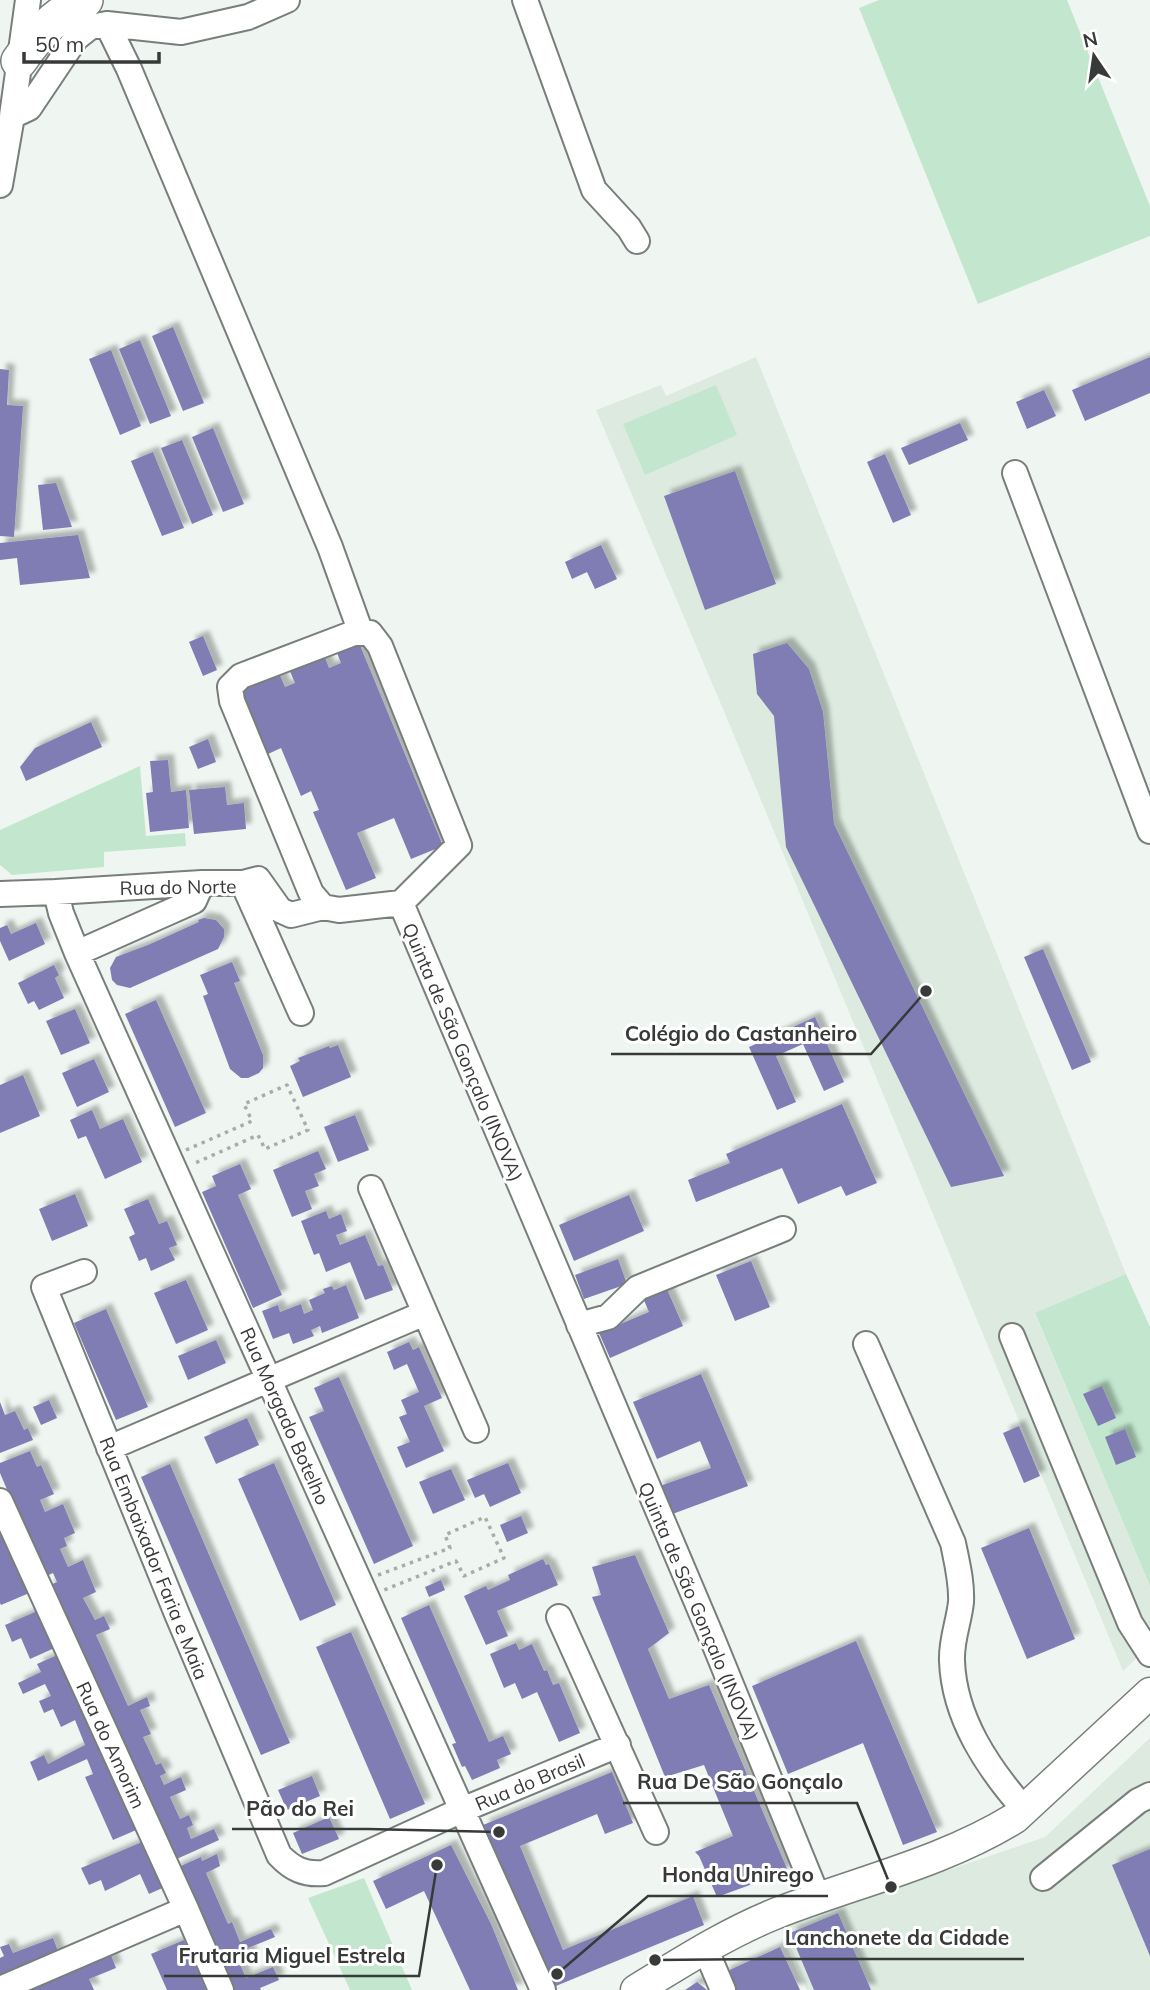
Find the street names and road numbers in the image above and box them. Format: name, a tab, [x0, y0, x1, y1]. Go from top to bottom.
street label: Rua do Norte	[119, 874, 237, 900]
street label: Quinta de São Gonçalo (INOVA)	[398, 919, 528, 1185]
street label: Rua Morgado Botelho	[235, 1324, 335, 1508]
street label: Rua Embaixador Faria e Maia	[94, 1433, 214, 1683]
street label: Quinta de São Gonçalo (INOVA)	[634, 1478, 764, 1744]
street label: Rua do Amorim	[71, 1678, 151, 1812]
street label: Rua do Brasil	[471, 1748, 589, 1816]

